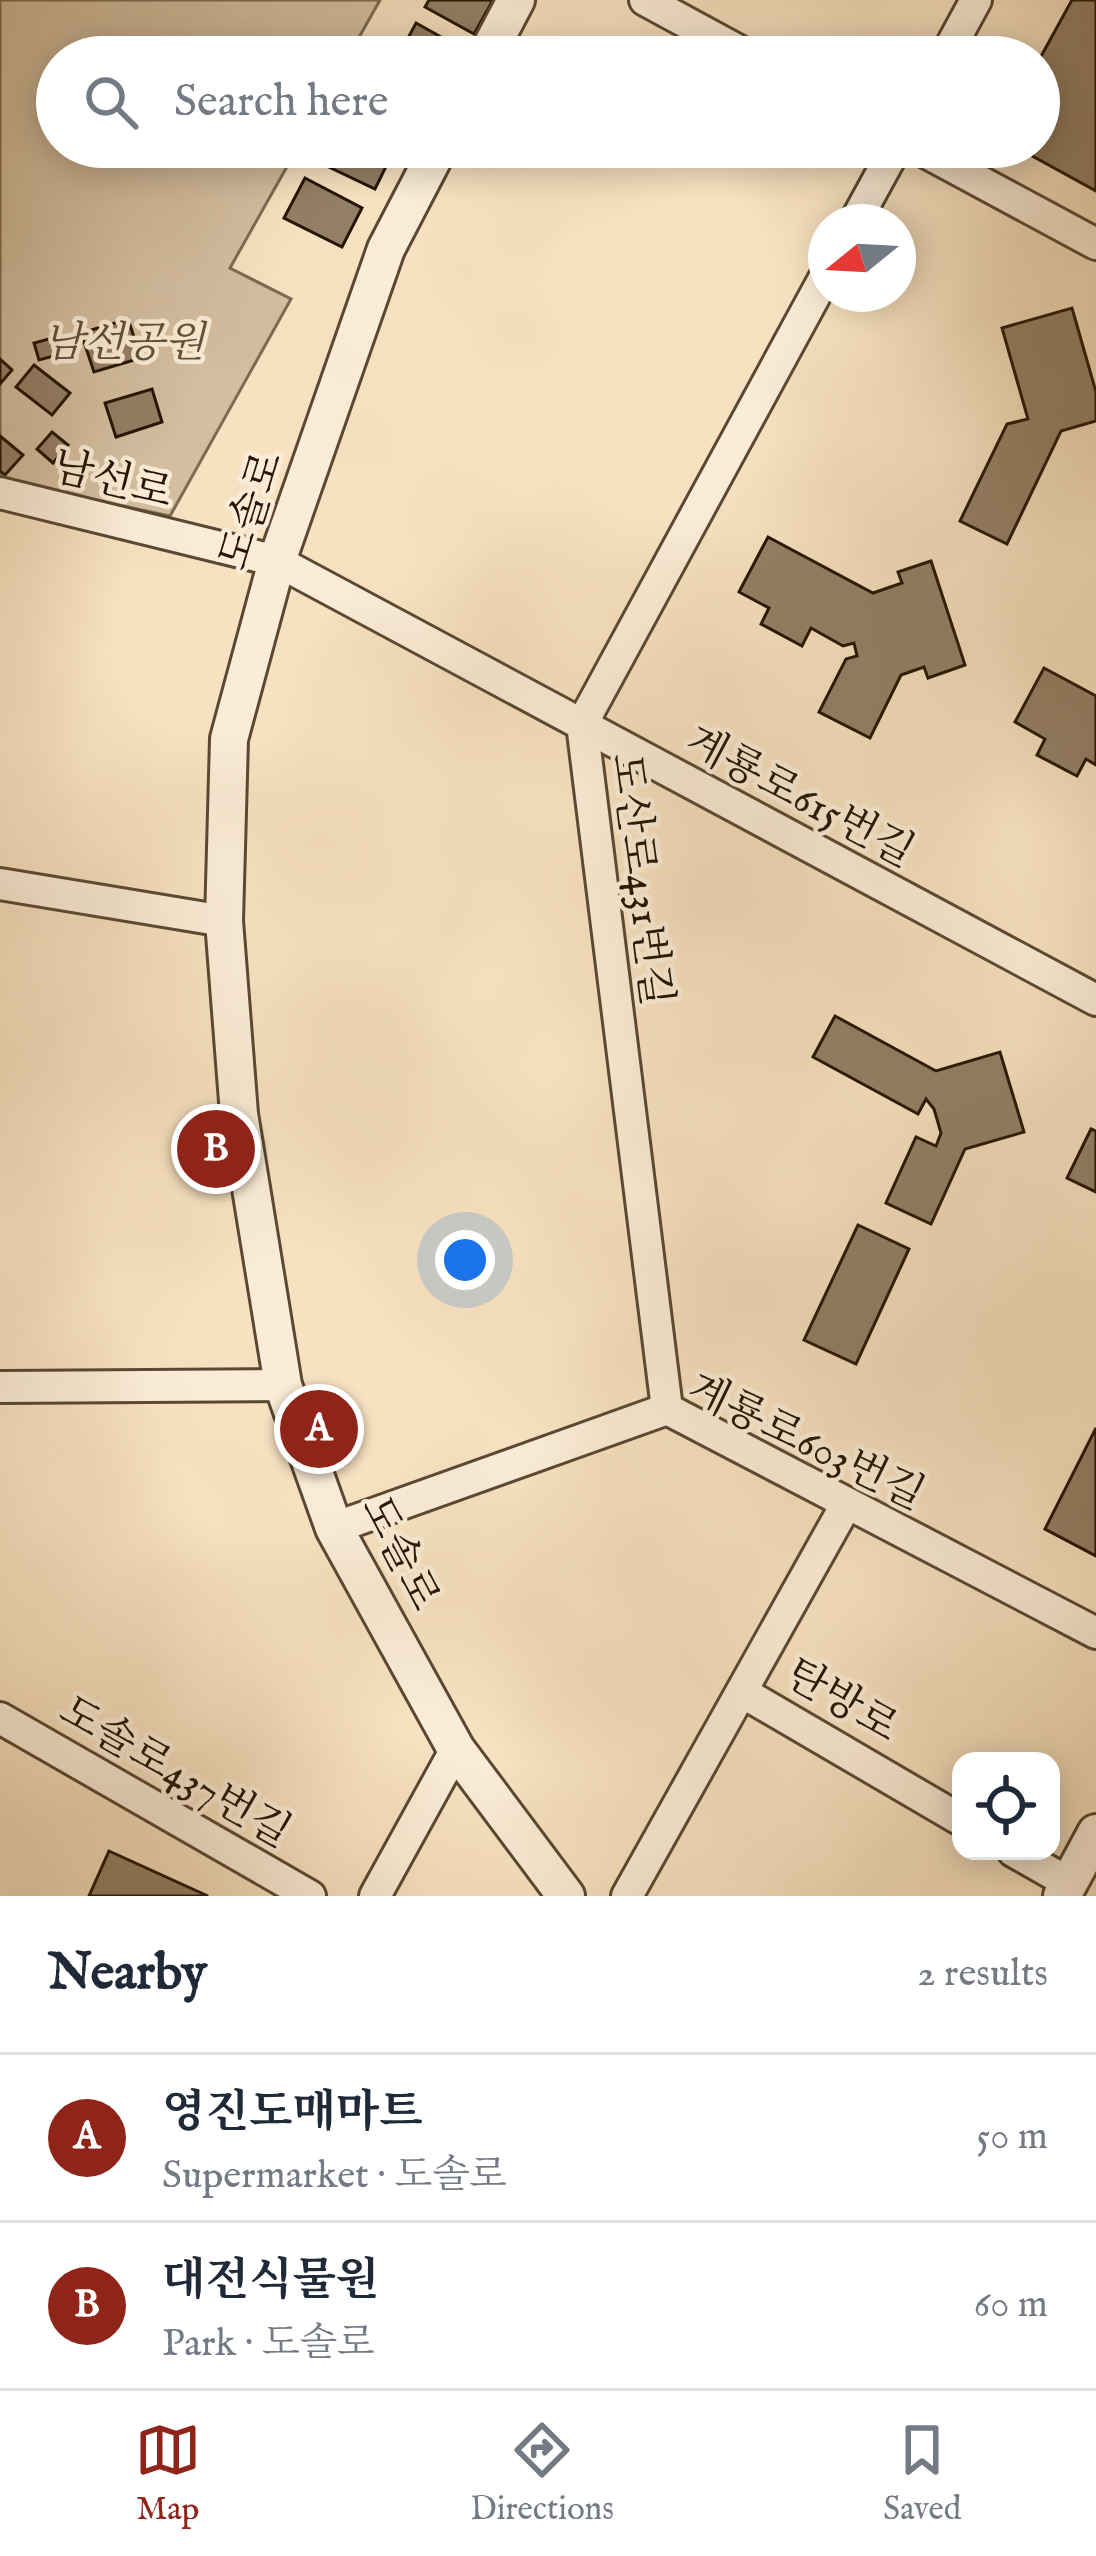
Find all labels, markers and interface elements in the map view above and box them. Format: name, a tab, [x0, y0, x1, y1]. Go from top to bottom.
search box	[36, 36, 1060, 168]
icon: search	[78, 69, 144, 135]
text: Search here	[174, 74, 388, 131]
north arrow	[808, 204, 916, 312]
park label: 남선공원	[43, 318, 208, 371]
street label: 남선로	[47, 441, 178, 522]
street label: 도솔로	[208, 445, 296, 577]
street label: 계룡로615번길	[676, 716, 923, 880]
street label: 도산로431번길	[598, 750, 681, 1009]
pin: B	[177, 1104, 255, 1194]
your location	[435, 1230, 495, 1290]
street label: 계룡로603번길	[678, 1363, 933, 1523]
pin: A	[280, 1384, 358, 1474]
street label: 도솔로	[348, 1487, 450, 1620]
street label: 탄방로	[775, 1649, 907, 1755]
street label: 도솔로437번길	[49, 1685, 300, 1861]
map controls	[952, 1752, 1060, 1860]
button: locate	[952, 1752, 1060, 1860]
text: Nearby	[48, 1942, 207, 2007]
text: 2 results	[917, 1950, 1048, 1999]
text: 영진도매마트	[162, 2085, 423, 2142]
text: A	[74, 2113, 100, 2162]
text: 50 m	[976, 2113, 1048, 2162]
text: Supermarket · 도솔로	[162, 2152, 507, 2201]
text: 대전식물원	[162, 2253, 379, 2310]
text: B	[74, 2281, 100, 2330]
text: 60 m	[974, 2281, 1048, 2330]
text: Park · 도솔로	[162, 2320, 375, 2369]
tab: Map	[135, 2417, 201, 2531]
tab: Directions	[470, 2417, 614, 2531]
tab: Saved	[883, 2417, 961, 2531]

